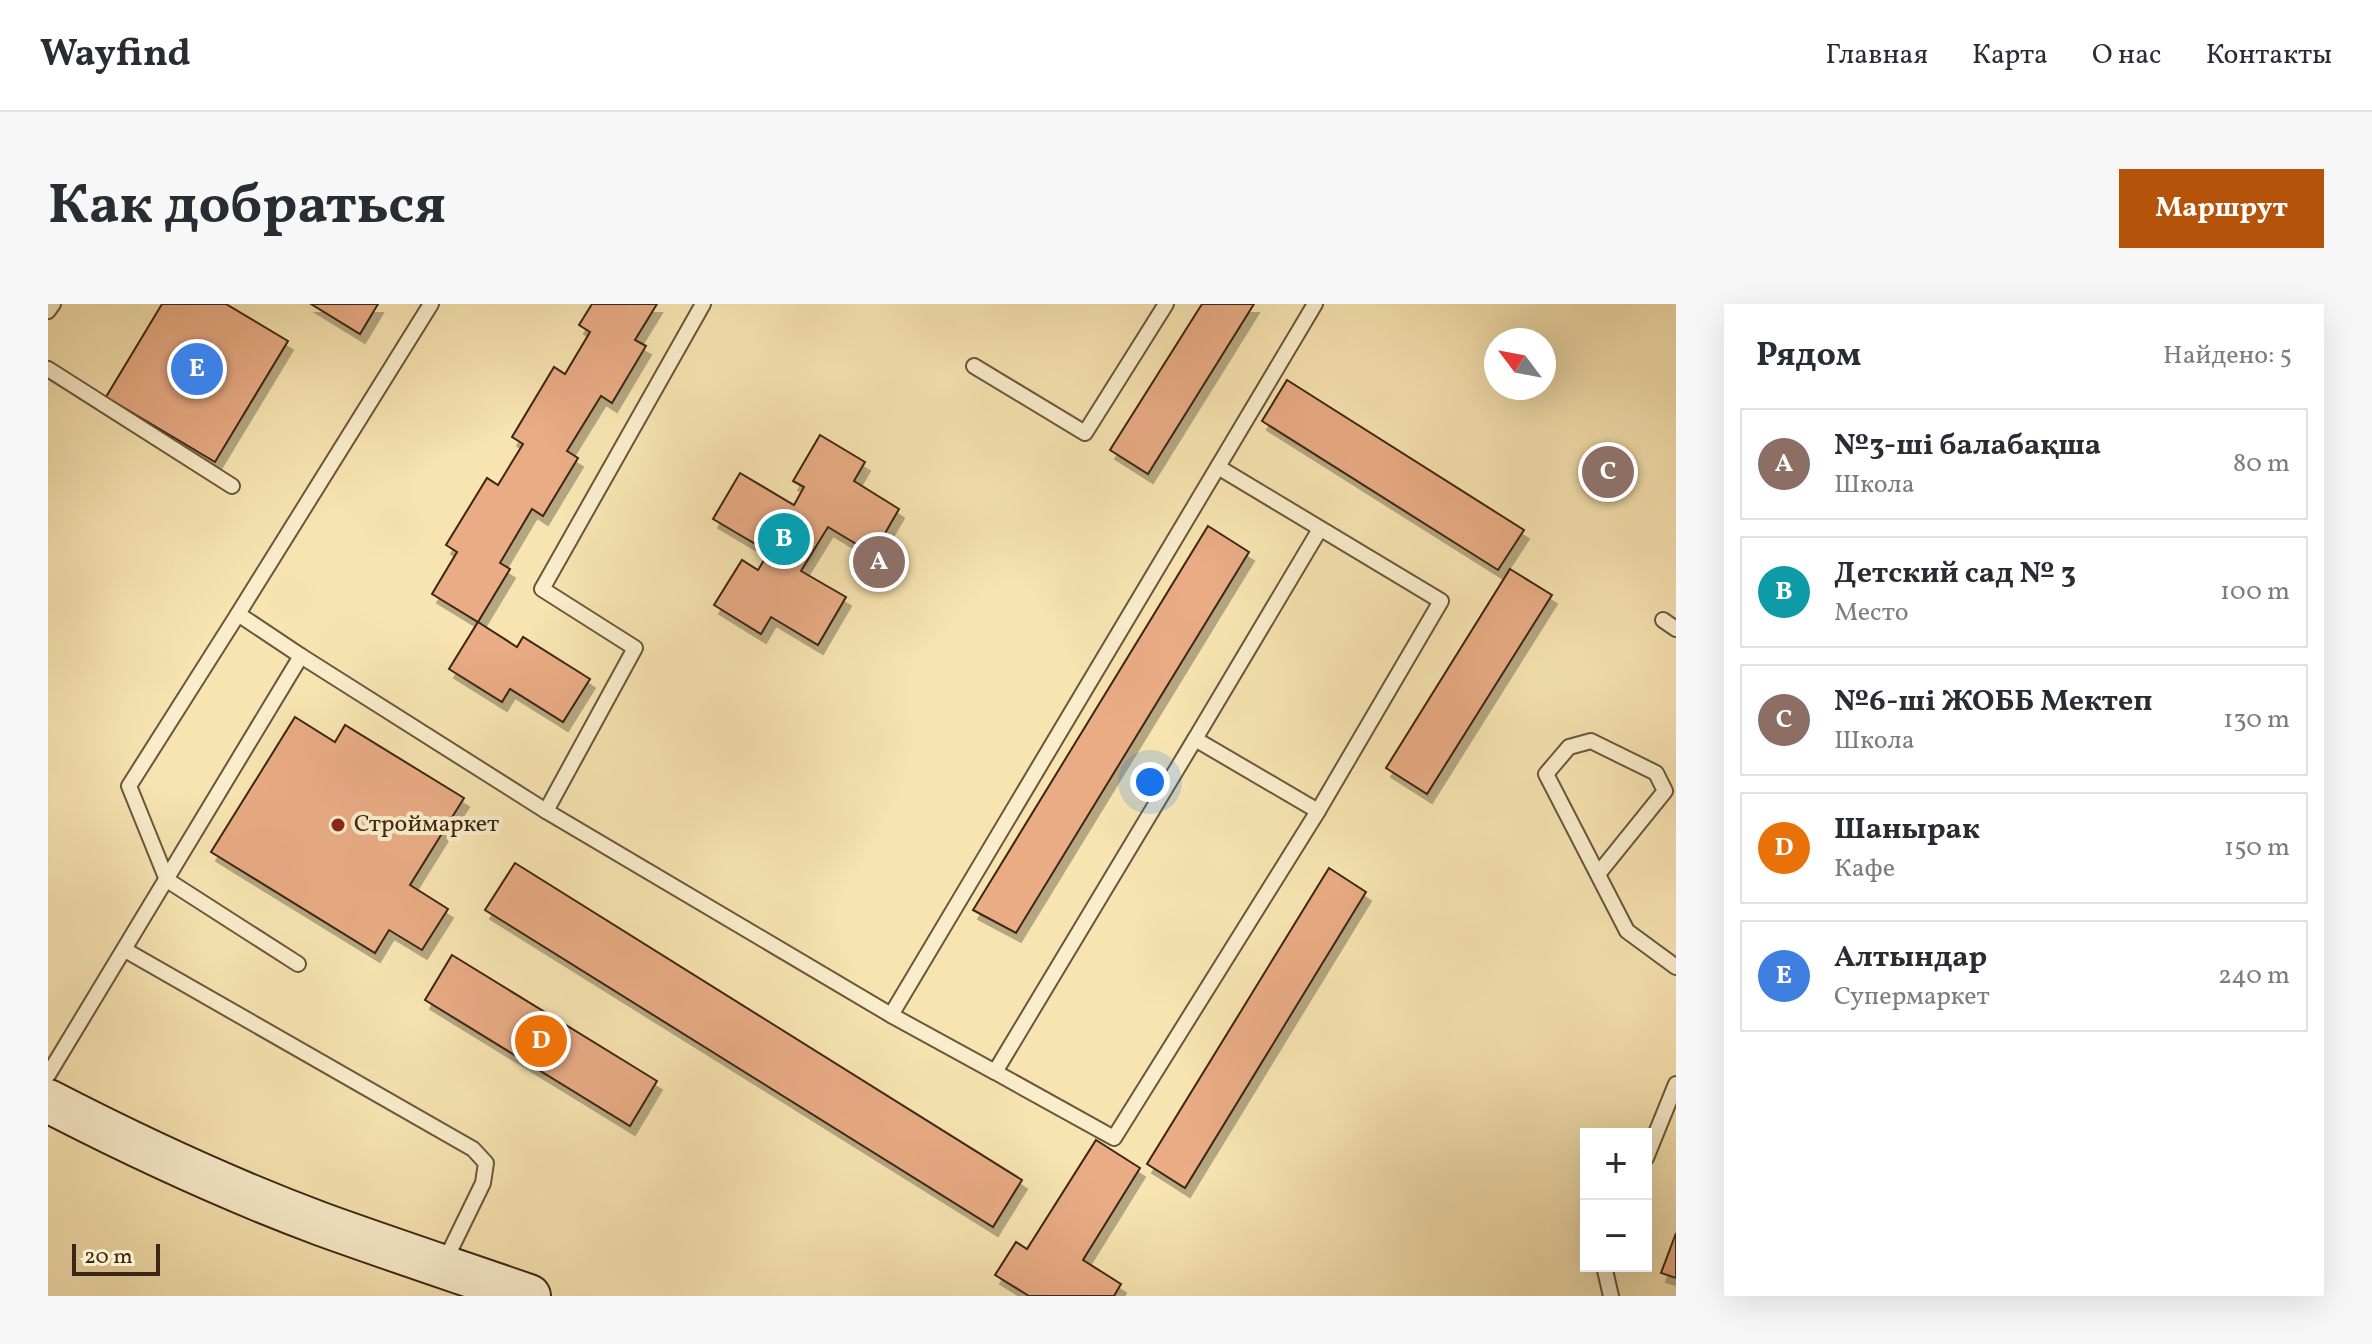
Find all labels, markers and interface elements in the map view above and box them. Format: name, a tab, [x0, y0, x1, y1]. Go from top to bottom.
text: Wayfind	[40, 29, 191, 82]
text: Главная	[1826, 36, 1928, 75]
text: Карта	[1972, 36, 2048, 75]
text: О нас	[2092, 36, 2162, 75]
text: Контакты	[2206, 36, 2332, 75]
text: Как добраться	[48, 169, 446, 247]
button: Маршрут	[2119, 169, 2324, 248]
north arrow	[1484, 328, 1556, 400]
text: Рядом	[1756, 333, 1861, 380]
text: Найдено: 5	[2163, 338, 2292, 374]
pin: E	[171, 339, 223, 399]
text: №3-ші балабақша	[1834, 425, 2101, 467]
pin: C	[1582, 442, 1634, 502]
text: A	[1775, 446, 1793, 482]
text: 80 m	[2233, 446, 2290, 482]
text: Школа	[1834, 467, 1915, 503]
pin: B	[758, 509, 810, 569]
pin: A	[853, 532, 905, 592]
text: Детский сад № 3	[1834, 553, 2076, 595]
text: B	[1775, 574, 1793, 610]
text: 100 m	[2220, 574, 2290, 610]
text: Место	[1834, 595, 1909, 631]
text: №6-ші ЖОББ Мектеп	[1834, 681, 2153, 723]
text: C	[1776, 702, 1792, 738]
text: 130 m	[2223, 702, 2290, 738]
text: Школа	[1834, 723, 1915, 759]
your location	[1130, 762, 1170, 802]
place label: Строймаркет	[354, 808, 499, 842]
text: Шанырак	[1834, 809, 1980, 851]
marker: Строймаркет	[329, 816, 347, 834]
text: D	[1774, 830, 1794, 866]
text: 150 m	[2224, 830, 2290, 866]
text: Кафе	[1834, 851, 1895, 887]
text: Алтындар	[1834, 937, 1987, 979]
text: E	[1776, 958, 1792, 994]
text: 240 m	[2218, 958, 2290, 994]
text: Супермаркет	[1834, 979, 1990, 1015]
pin: D	[515, 1011, 567, 1071]
map controls	[1580, 1128, 1652, 1272]
button: +	[1580, 1128, 1652, 1200]
button: −	[1580, 1200, 1652, 1272]
scale bar	[72, 1240, 160, 1276]
text: 20 m	[84, 1242, 133, 1273]

